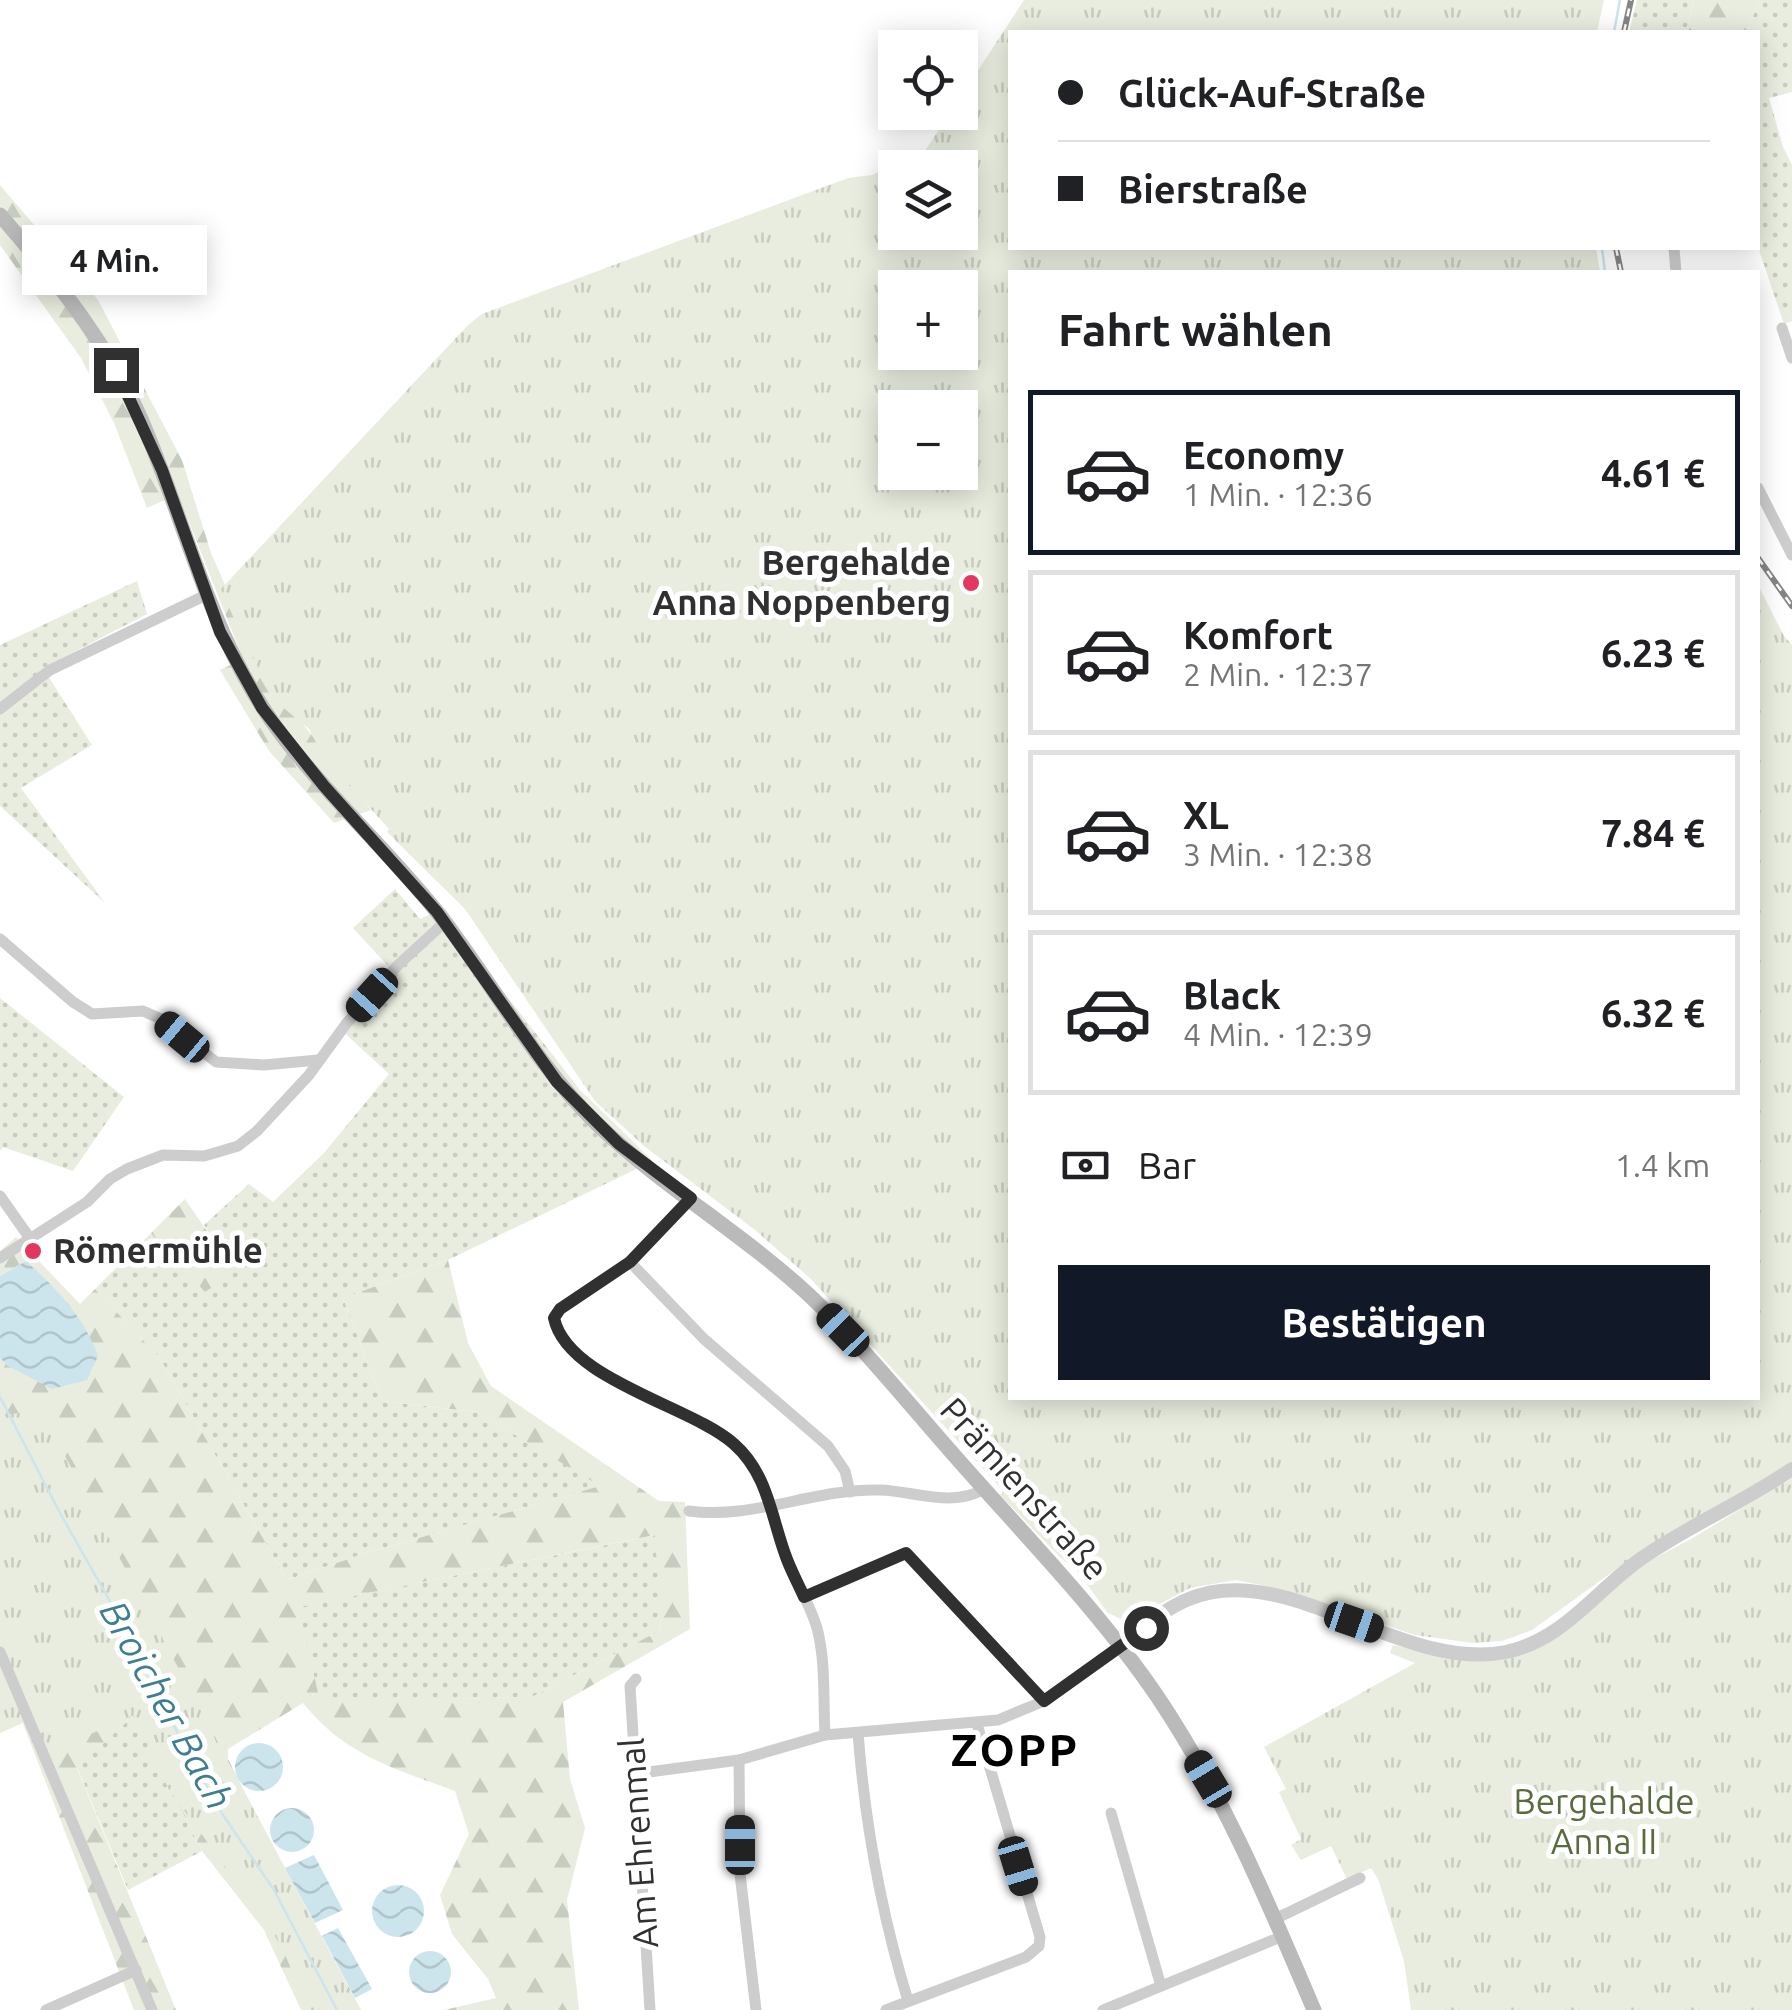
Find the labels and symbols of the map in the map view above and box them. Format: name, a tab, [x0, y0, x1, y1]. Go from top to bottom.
callout: 4 Min.	[23, 225, 208, 295]
route end	[94, 348, 139, 393]
place label: Bergehalde Anna Noppenberg	[653, 542, 951, 622]
marker: Bergehalde Anna Noppenberg	[960, 572, 982, 594]
car	[341, 963, 403, 1027]
car	[149, 1006, 215, 1068]
place label: Römermühle	[53, 1230, 263, 1270]
marker: Römermühle	[22, 1240, 44, 1262]
car	[811, 1298, 875, 1362]
street label: Prämienstraße	[933, 1389, 1117, 1587]
water label: Broicher Bach	[92, 1593, 241, 1816]
car	[1321, 1598, 1387, 1646]
route start	[1124, 1606, 1169, 1651]
district label: ZOPP	[951, 1724, 1079, 1775]
street label: Am Ehrenmal	[611, 1737, 665, 1949]
car	[1180, 1746, 1236, 1812]
park label: Bergehalde Anna II	[1513, 1781, 1695, 1861]
car	[725, 1815, 755, 1875]
car	[995, 1833, 1041, 1899]

